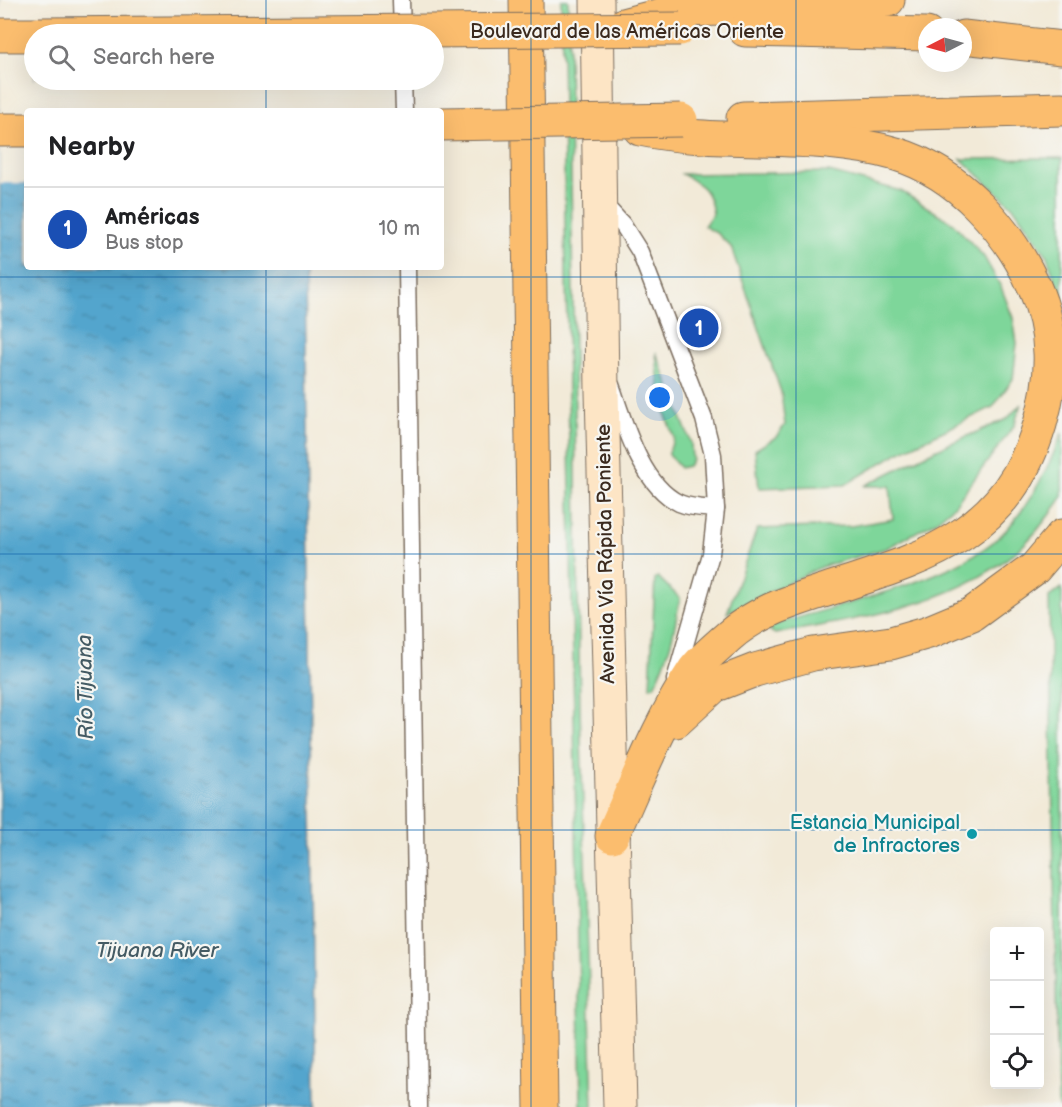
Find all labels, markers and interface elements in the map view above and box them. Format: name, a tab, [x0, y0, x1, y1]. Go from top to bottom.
north arrow	[918, 18, 972, 72]
street label: Boulevard de las Américas Oriente	[470, 20, 784, 44]
search box	[24, 24, 444, 90]
icon: search	[45, 41, 78, 74]
text: Search here	[93, 44, 215, 71]
text: Nearby	[48, 132, 135, 163]
text: Américas	[105, 204, 200, 231]
text: 1	[63, 217, 72, 241]
text: 10 m	[379, 217, 420, 241]
text: Bus stop	[105, 231, 184, 255]
pin: 1	[680, 306, 718, 350]
your location	[645, 383, 674, 412]
street label: Avenida Vía Rápida Poniente	[592, 424, 620, 684]
water label: Río Tijuana	[72, 634, 99, 740]
place label: Estancia Municipal de Infractores	[790, 811, 960, 858]
marker: Estancia Municipal de Infractores	[965, 827, 979, 841]
map controls	[990, 927, 1044, 1089]
button: +	[990, 927, 1044, 981]
water label: Tijuana River	[96, 938, 220, 963]
button: −	[990, 981, 1044, 1035]
button: locate	[990, 1035, 1044, 1089]

